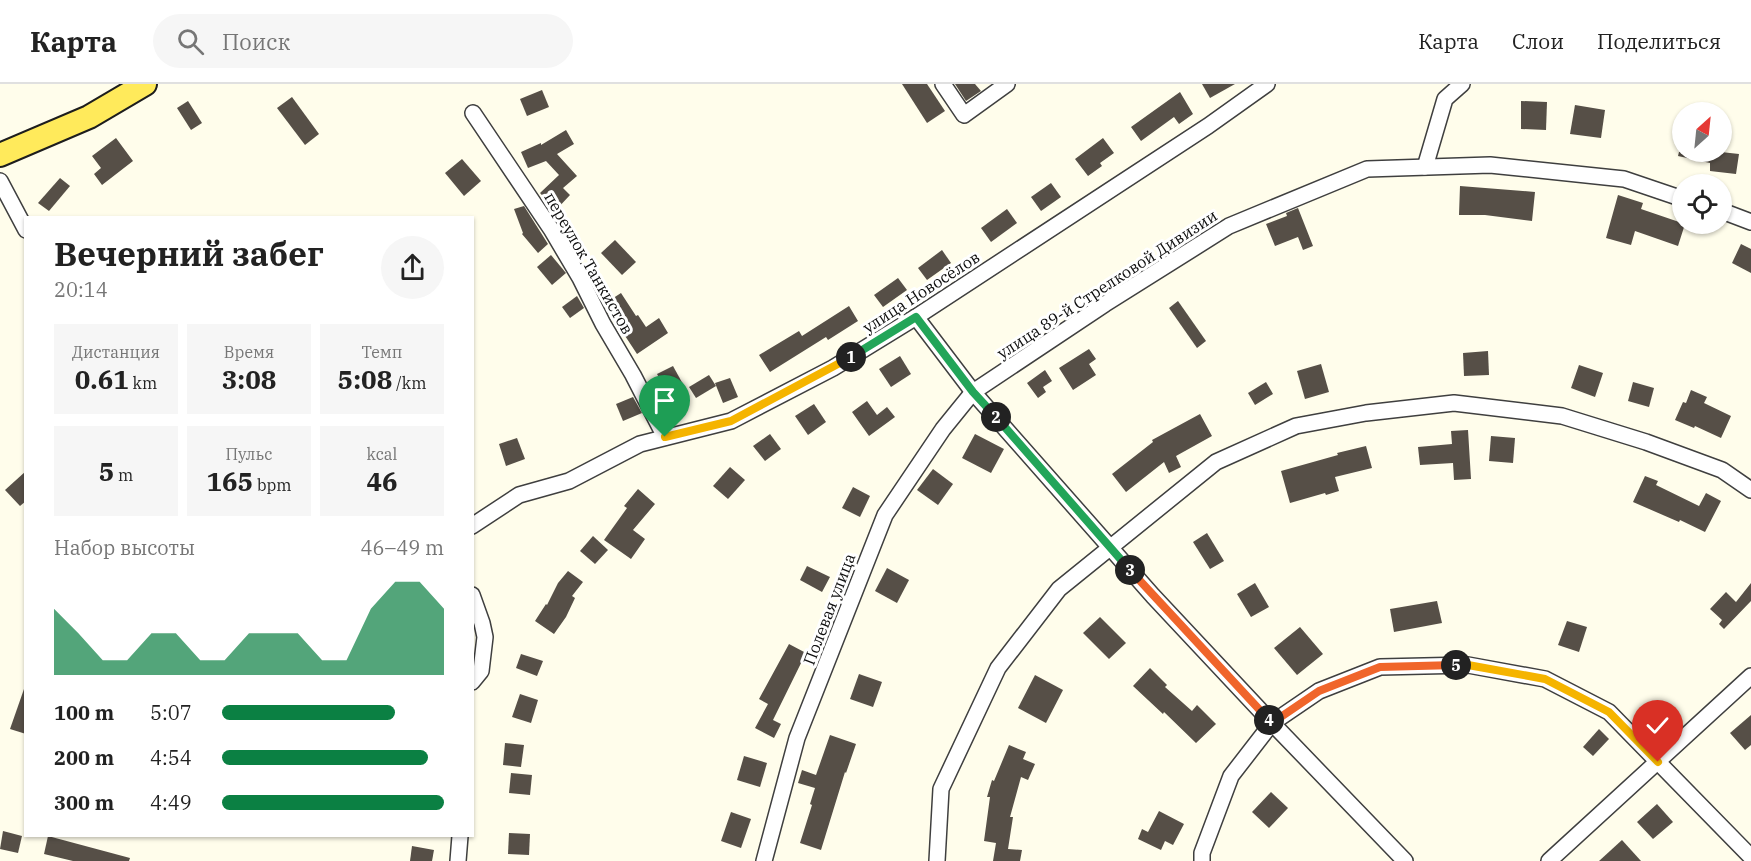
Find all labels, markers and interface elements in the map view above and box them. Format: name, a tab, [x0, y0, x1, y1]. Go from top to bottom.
search box	[153, 14, 573, 68]
text: Карта	[30, 23, 117, 60]
icon: search	[174, 25, 207, 58]
text: Поиск	[222, 27, 290, 56]
text: Карта	[1418, 27, 1479, 55]
text: Слои	[1512, 27, 1564, 55]
text: Поделиться	[1597, 27, 1721, 55]
north arrow	[1672, 102, 1732, 162]
map controls	[1672, 102, 1732, 234]
button: locate	[1672, 174, 1732, 234]
street label: переулок Танкистов	[540, 188, 638, 338]
street label: улица 89-й Стрелковой Дивизии	[993, 205, 1221, 363]
text: Вечерний забег	[54, 232, 324, 275]
button: share	[381, 236, 444, 299]
street label: улица Новосёлов	[859, 247, 983, 337]
text: 20:14	[54, 276, 108, 303]
text: Дистанция	[72, 342, 160, 362]
text: Время	[224, 342, 274, 362]
text: Темп	[362, 342, 402, 362]
pin: 1	[836, 342, 866, 372]
text: 1	[846, 347, 856, 367]
text: 0.61	[75, 362, 129, 396]
text: 3:08	[222, 362, 276, 396]
text: 5:08	[338, 362, 392, 396]
text: km	[129, 373, 157, 393]
text: /km	[392, 373, 426, 393]
pin	[639, 375, 690, 437]
icon: arrive	[648, 384, 681, 417]
pin: 2	[981, 402, 1011, 432]
text: 2	[991, 407, 1001, 427]
text: Пульс	[225, 444, 273, 464]
text: kcal	[367, 444, 397, 464]
text: 5	[99, 454, 114, 488]
text: 165	[206, 464, 253, 498]
text: 46	[366, 464, 398, 498]
text: m	[114, 465, 133, 485]
text: bpm	[253, 475, 292, 495]
text: Набор высоты	[54, 534, 195, 561]
text: 46–49 m	[361, 534, 444, 561]
street label: Полевая улица	[799, 550, 860, 668]
pin: 3	[1115, 555, 1145, 585]
text: 3	[1125, 560, 1135, 580]
pin: 5	[1441, 650, 1471, 680]
text: 5	[1451, 655, 1461, 675]
text: 100 m	[54, 699, 114, 726]
text: 5:07	[150, 699, 192, 726]
pin	[1632, 700, 1683, 762]
pin: 4	[1254, 705, 1284, 735]
icon: check	[1641, 709, 1674, 742]
text: 4	[1264, 710, 1274, 730]
text: 200 m	[54, 744, 114, 771]
text: 4:54	[150, 744, 192, 771]
text: 300 m	[54, 789, 114, 816]
text: 4:49	[150, 789, 192, 816]

